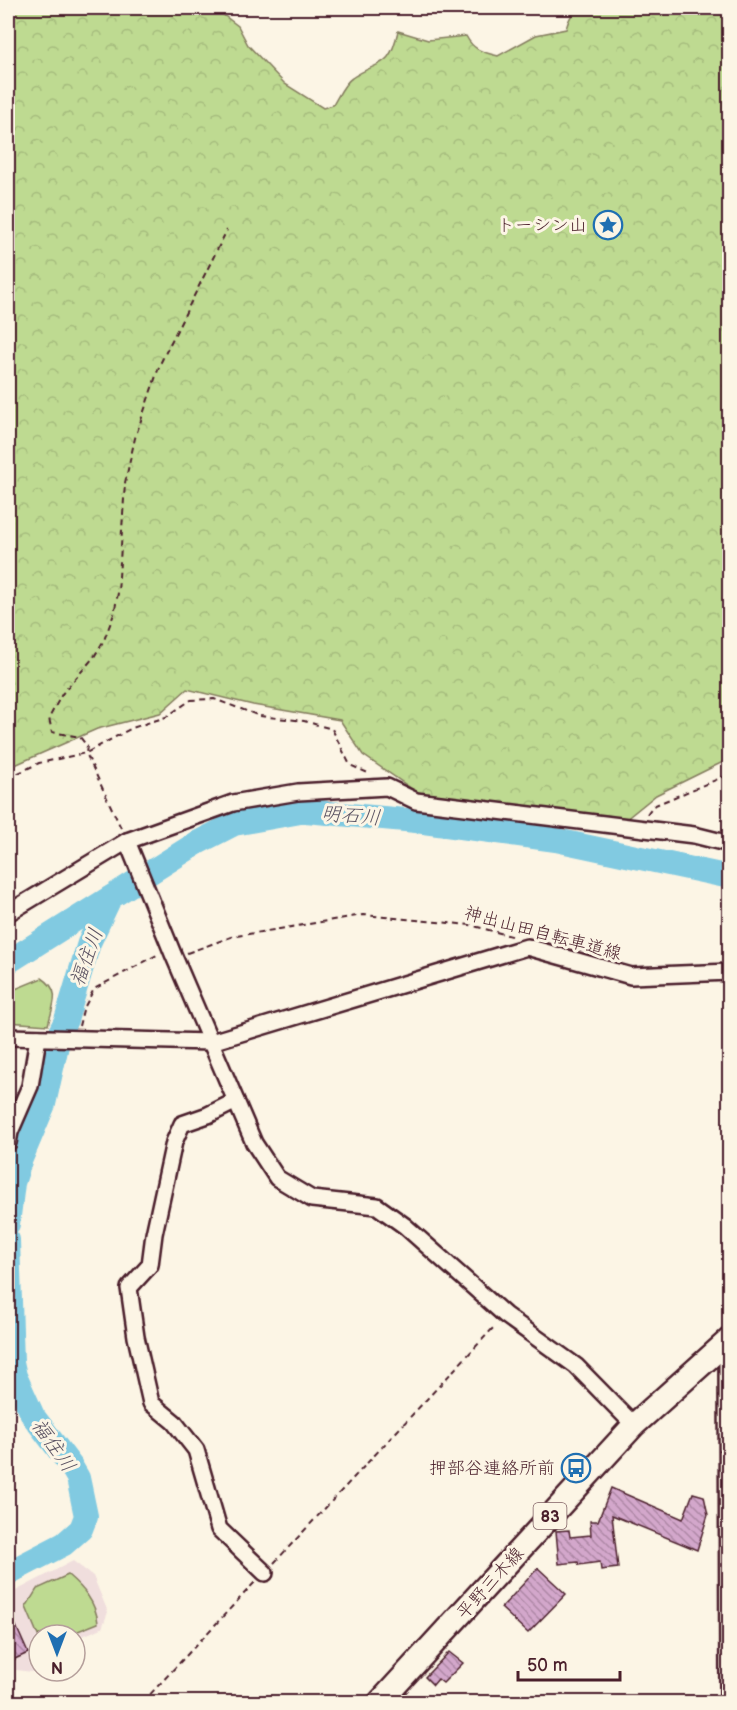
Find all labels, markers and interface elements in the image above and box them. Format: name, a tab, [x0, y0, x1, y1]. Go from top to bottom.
place icon: トーシン山	[592, 209, 624, 241]
place label: トーシン山	[497, 215, 587, 236]
water label: 明石川	[320, 801, 382, 831]
street label: 神出山田自転車道線	[462, 902, 624, 965]
water label: 福住川	[65, 925, 108, 990]
water label: 福住川	[26, 1414, 80, 1477]
bus stop icon: 押部谷連絡所前	[560, 1452, 592, 1484]
place label: 押部谷連絡所前	[429, 1458, 555, 1479]
road number: 83	[534, 1503, 566, 1529]
street label: 平野三木線	[452, 1543, 528, 1624]
north arrow	[27, 1623, 87, 1683]
scale bar	[518, 1644, 620, 1682]
text: 50 m	[527, 1655, 568, 1676]
text: N	[51, 1657, 63, 1676]

